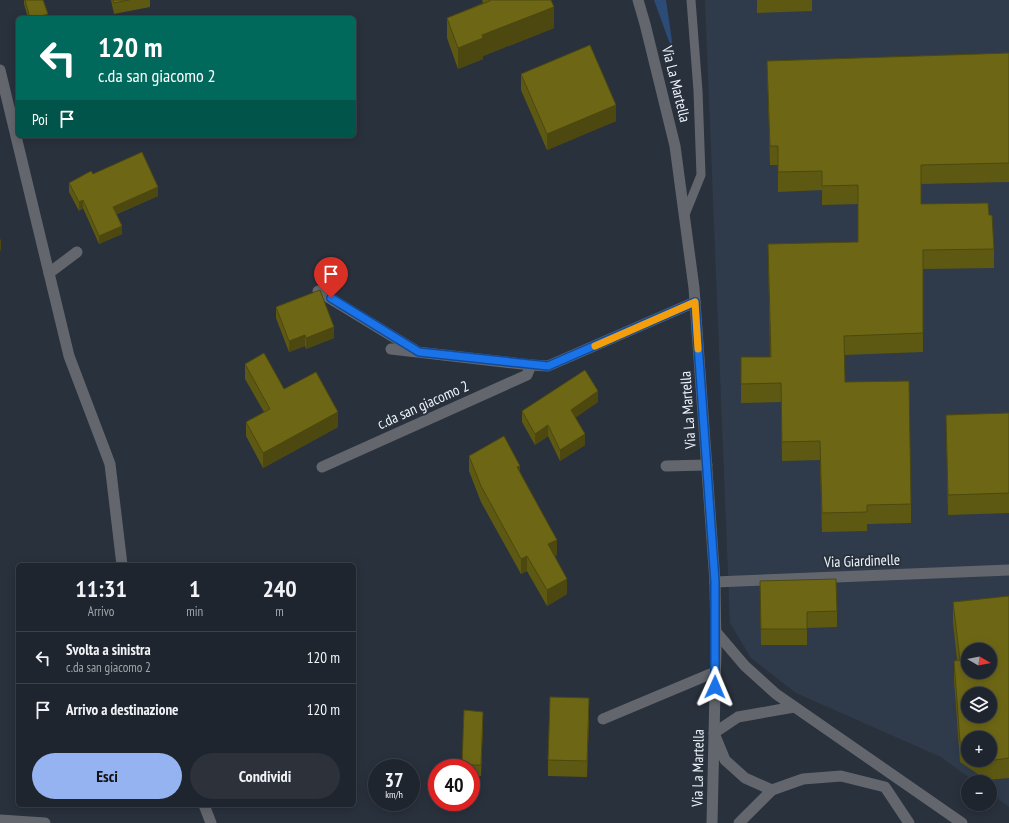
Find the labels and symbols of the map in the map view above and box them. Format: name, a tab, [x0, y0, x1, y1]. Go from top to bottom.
street label: Via La Martella	[658, 43, 695, 124]
pin	[314, 257, 348, 298]
street label: Via La Martella	[675, 371, 700, 450]
street label: c.da san giacomo 2	[374, 376, 471, 433]
street label: Via Giardinelle	[823, 550, 900, 571]
north arrow	[961, 643, 997, 679]
position arrow	[694, 666, 736, 708]
street label: Via La Martella	[687, 729, 708, 808]
speed limit sign: 40	[428, 759, 480, 811]

